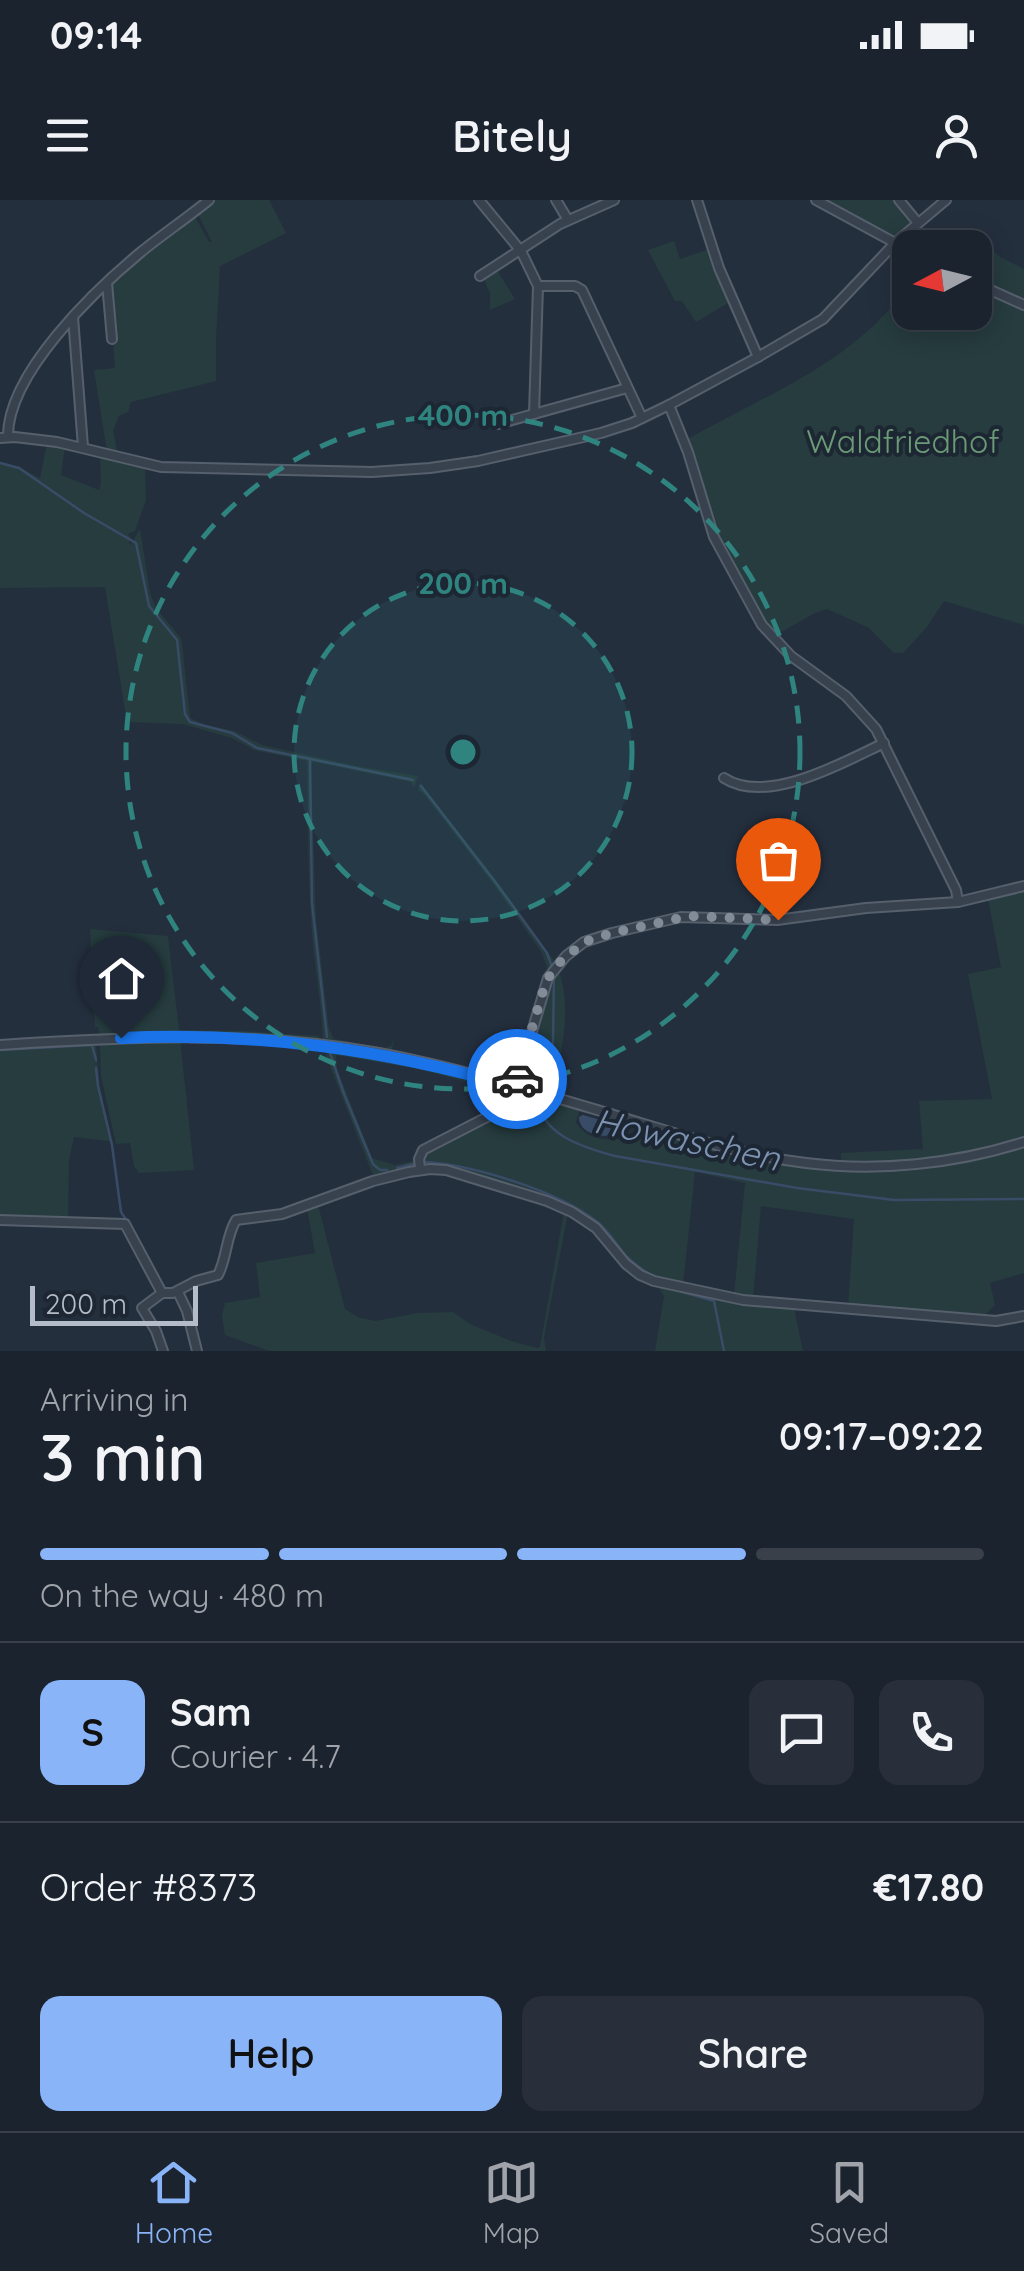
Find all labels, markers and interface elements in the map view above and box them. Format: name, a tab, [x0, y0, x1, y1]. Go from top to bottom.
text: 09:14	[50, 11, 142, 59]
text: Bitely	[452, 107, 572, 163]
icon: menu	[40, 108, 95, 163]
icon: person	[929, 108, 984, 163]
north arrow	[892, 230, 992, 330]
map controls	[892, 230, 992, 330]
text: 400 m	[418, 396, 508, 434]
park label: Waldfriedhof	[806, 421, 1000, 461]
text: 200 m	[418, 564, 508, 602]
centre of rings	[445, 734, 481, 770]
pin	[736, 818, 821, 921]
icon: bag	[751, 833, 806, 888]
pin	[79, 936, 164, 1039]
icon: home	[94, 951, 149, 1006]
courier	[467, 1029, 567, 1129]
icon: car	[490, 1052, 545, 1107]
water label: Howaschen	[590, 1098, 784, 1180]
scale bar	[30, 1281, 198, 1326]
text: 200 m	[45, 1286, 127, 1321]
text: Arriving in	[40, 1379, 189, 1419]
text: 09:17–09:22	[779, 1412, 984, 1460]
text: 3 min	[40, 1416, 206, 1497]
text: On the way · 480 m	[40, 1575, 324, 1615]
button: chat	[749, 1680, 854, 1785]
button: phone	[879, 1680, 984, 1785]
text: Sam	[170, 1688, 252, 1736]
text: S	[81, 1708, 104, 1756]
text: Courier · 4.7	[170, 1736, 341, 1776]
text: Order #8373	[40, 1863, 257, 1911]
text: €17.80	[874, 1863, 984, 1911]
button: Help	[40, 1996, 502, 2111]
button: Share	[522, 1996, 984, 2111]
tab: Home	[135, 2155, 213, 2250]
tab: Map	[483, 2155, 540, 2250]
tab: Saved	[809, 2155, 889, 2250]

